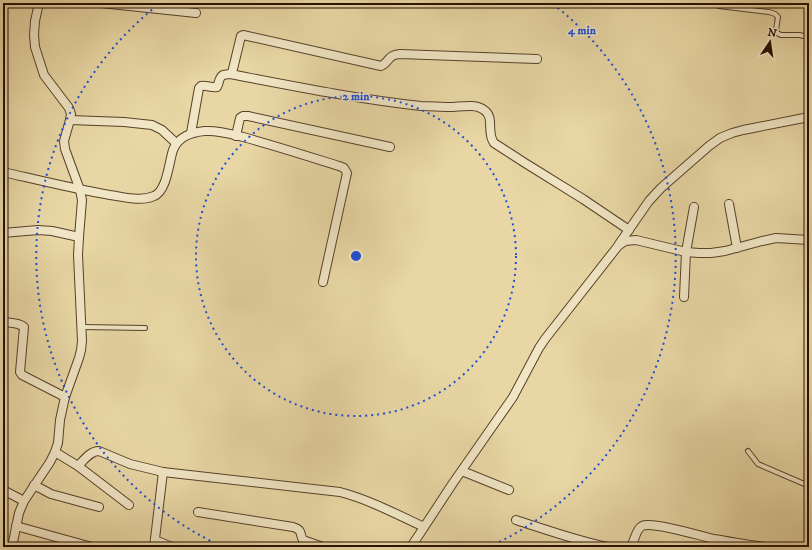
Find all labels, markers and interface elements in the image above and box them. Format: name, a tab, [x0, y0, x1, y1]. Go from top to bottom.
north arrow	[750, 22, 790, 62]
text: 4 min	[567, 23, 597, 38]
text: N	[766, 25, 778, 41]
text: 2 min	[343, 89, 370, 104]
centre of rings	[349, 249, 363, 263]

